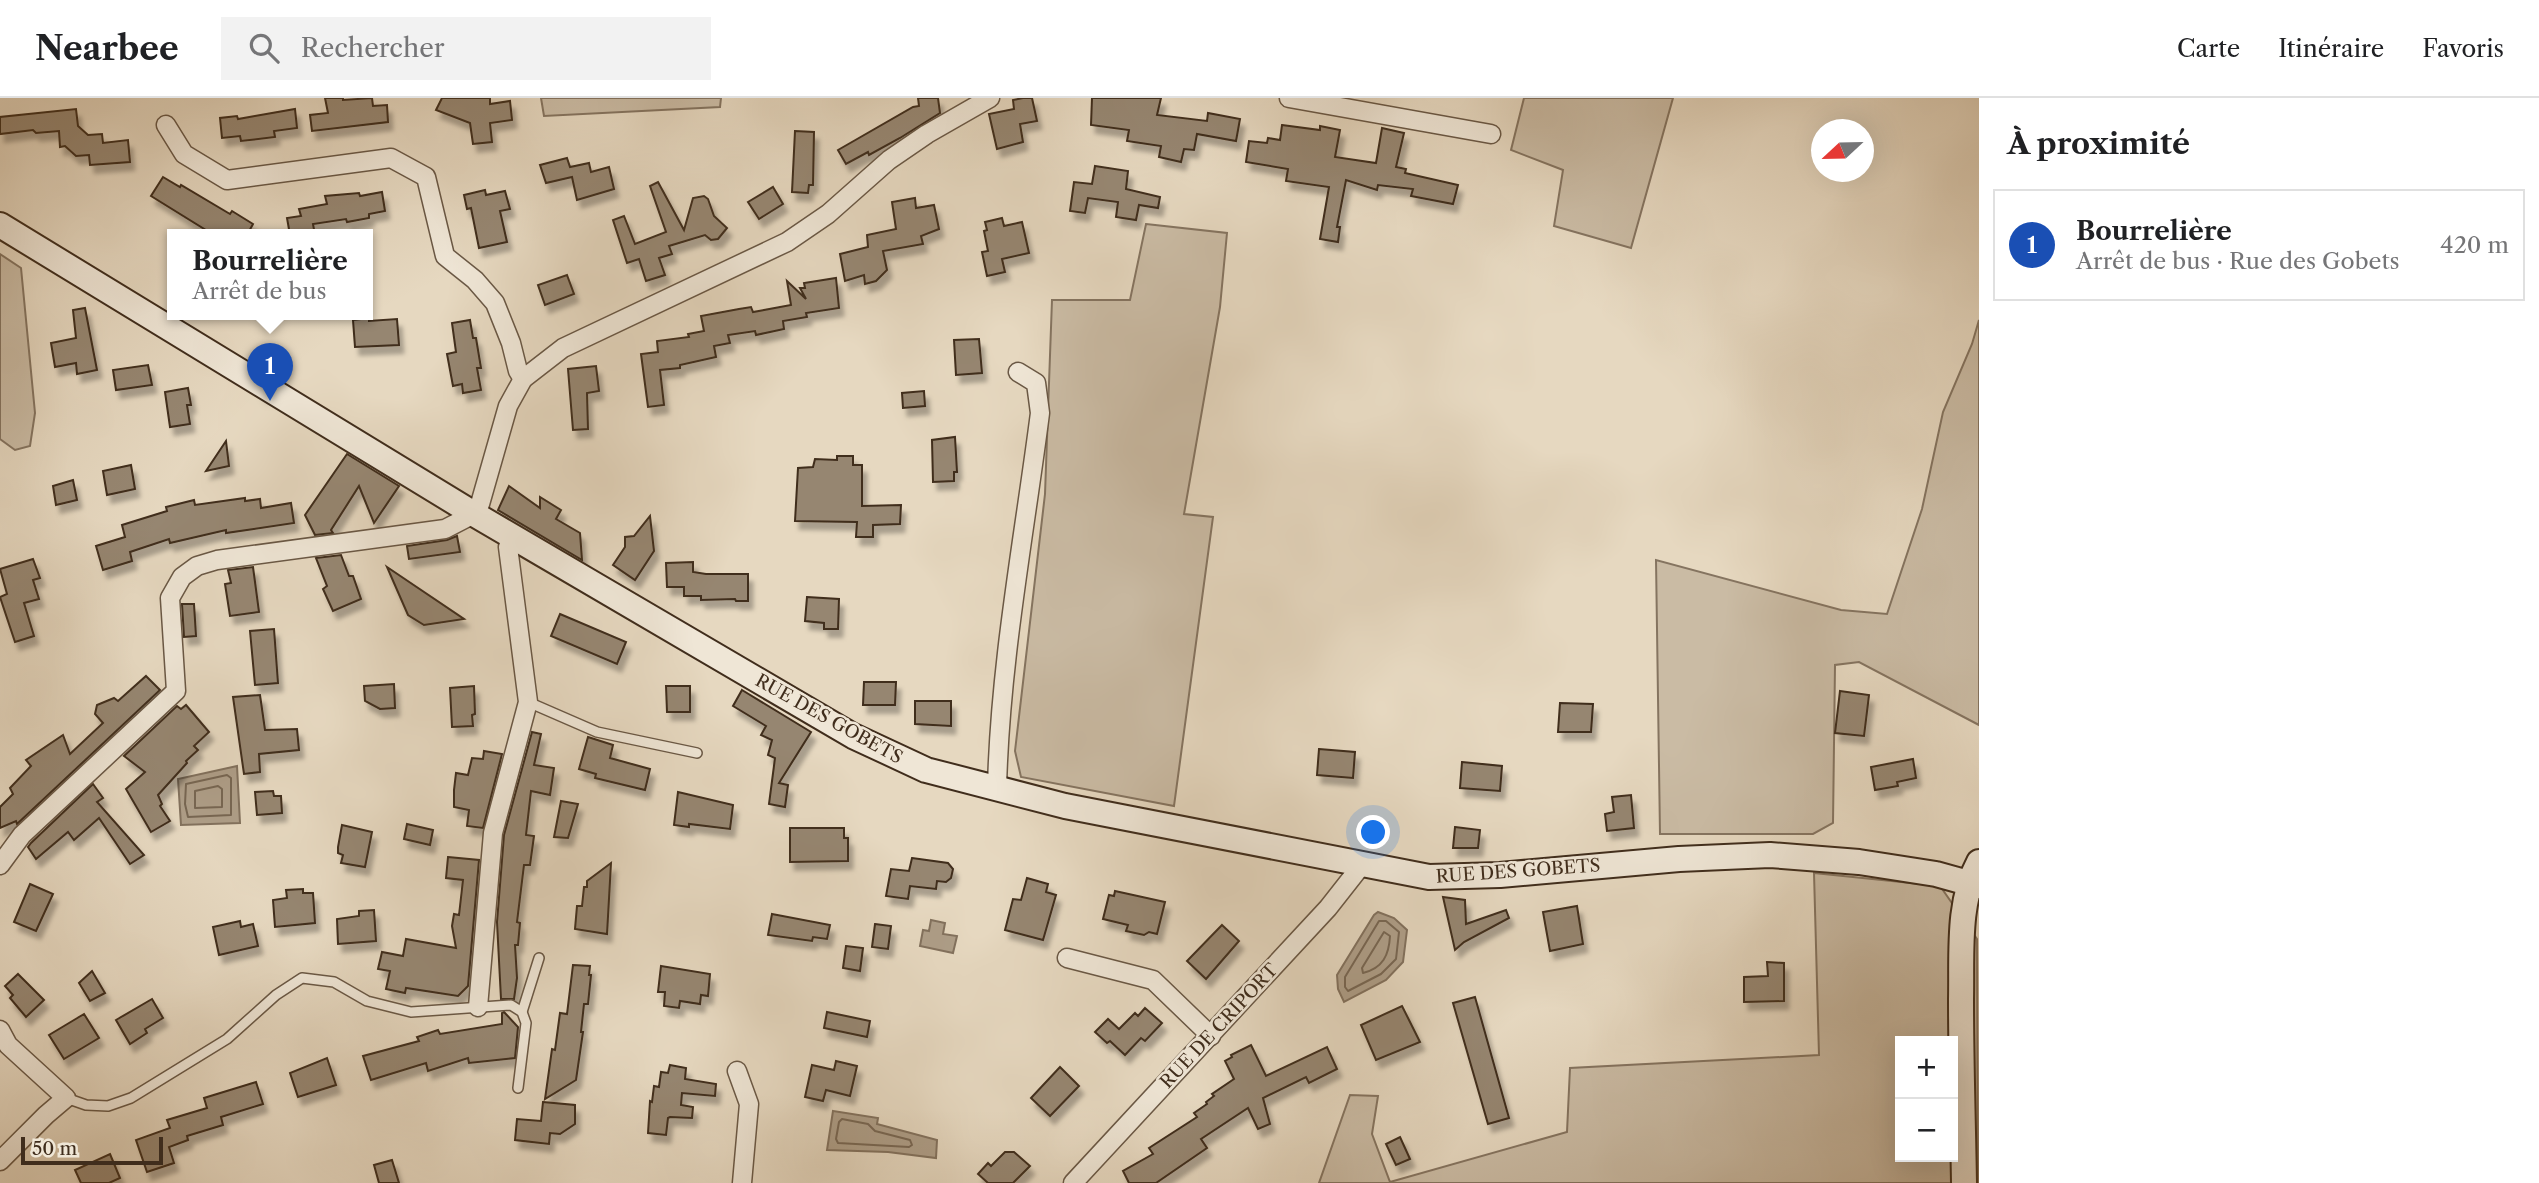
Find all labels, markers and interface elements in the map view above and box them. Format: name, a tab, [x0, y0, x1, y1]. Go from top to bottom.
search box	[221, 17, 711, 80]
text: Nearbee	[35, 28, 179, 69]
icon: search	[245, 29, 283, 67]
text: Rechercher	[301, 32, 445, 64]
text: Carte	[2177, 34, 2240, 63]
text: Itinéraire	[2278, 34, 2384, 63]
text: Favoris	[2422, 34, 2504, 63]
north arrow	[1811, 119, 1874, 182]
text: À proximité	[2007, 125, 2190, 162]
text: Bourrelière	[2076, 215, 2232, 247]
popup	[167, 229, 373, 320]
text: 1	[2027, 231, 2037, 259]
text: 420 m	[2440, 231, 2509, 259]
text: Bourrelière	[192, 245, 348, 277]
text: Arrêt de bus · Rue des Gobets	[2076, 247, 2400, 275]
text: Arrêt de bus	[192, 277, 327, 305]
pin: 1	[247, 343, 293, 401]
street label: RUE DES GOBETS	[752, 669, 906, 769]
your location	[1356, 815, 1390, 849]
street label: RUE DES GOBETS	[1435, 854, 1601, 888]
street label: RUE DE CRIPORT	[1156, 959, 1283, 1093]
map controls	[1895, 1036, 1958, 1162]
button: +	[1895, 1036, 1958, 1099]
button: −	[1895, 1099, 1958, 1162]
scale bar	[21, 1134, 163, 1166]
text: 50 m	[32, 1137, 77, 1160]

